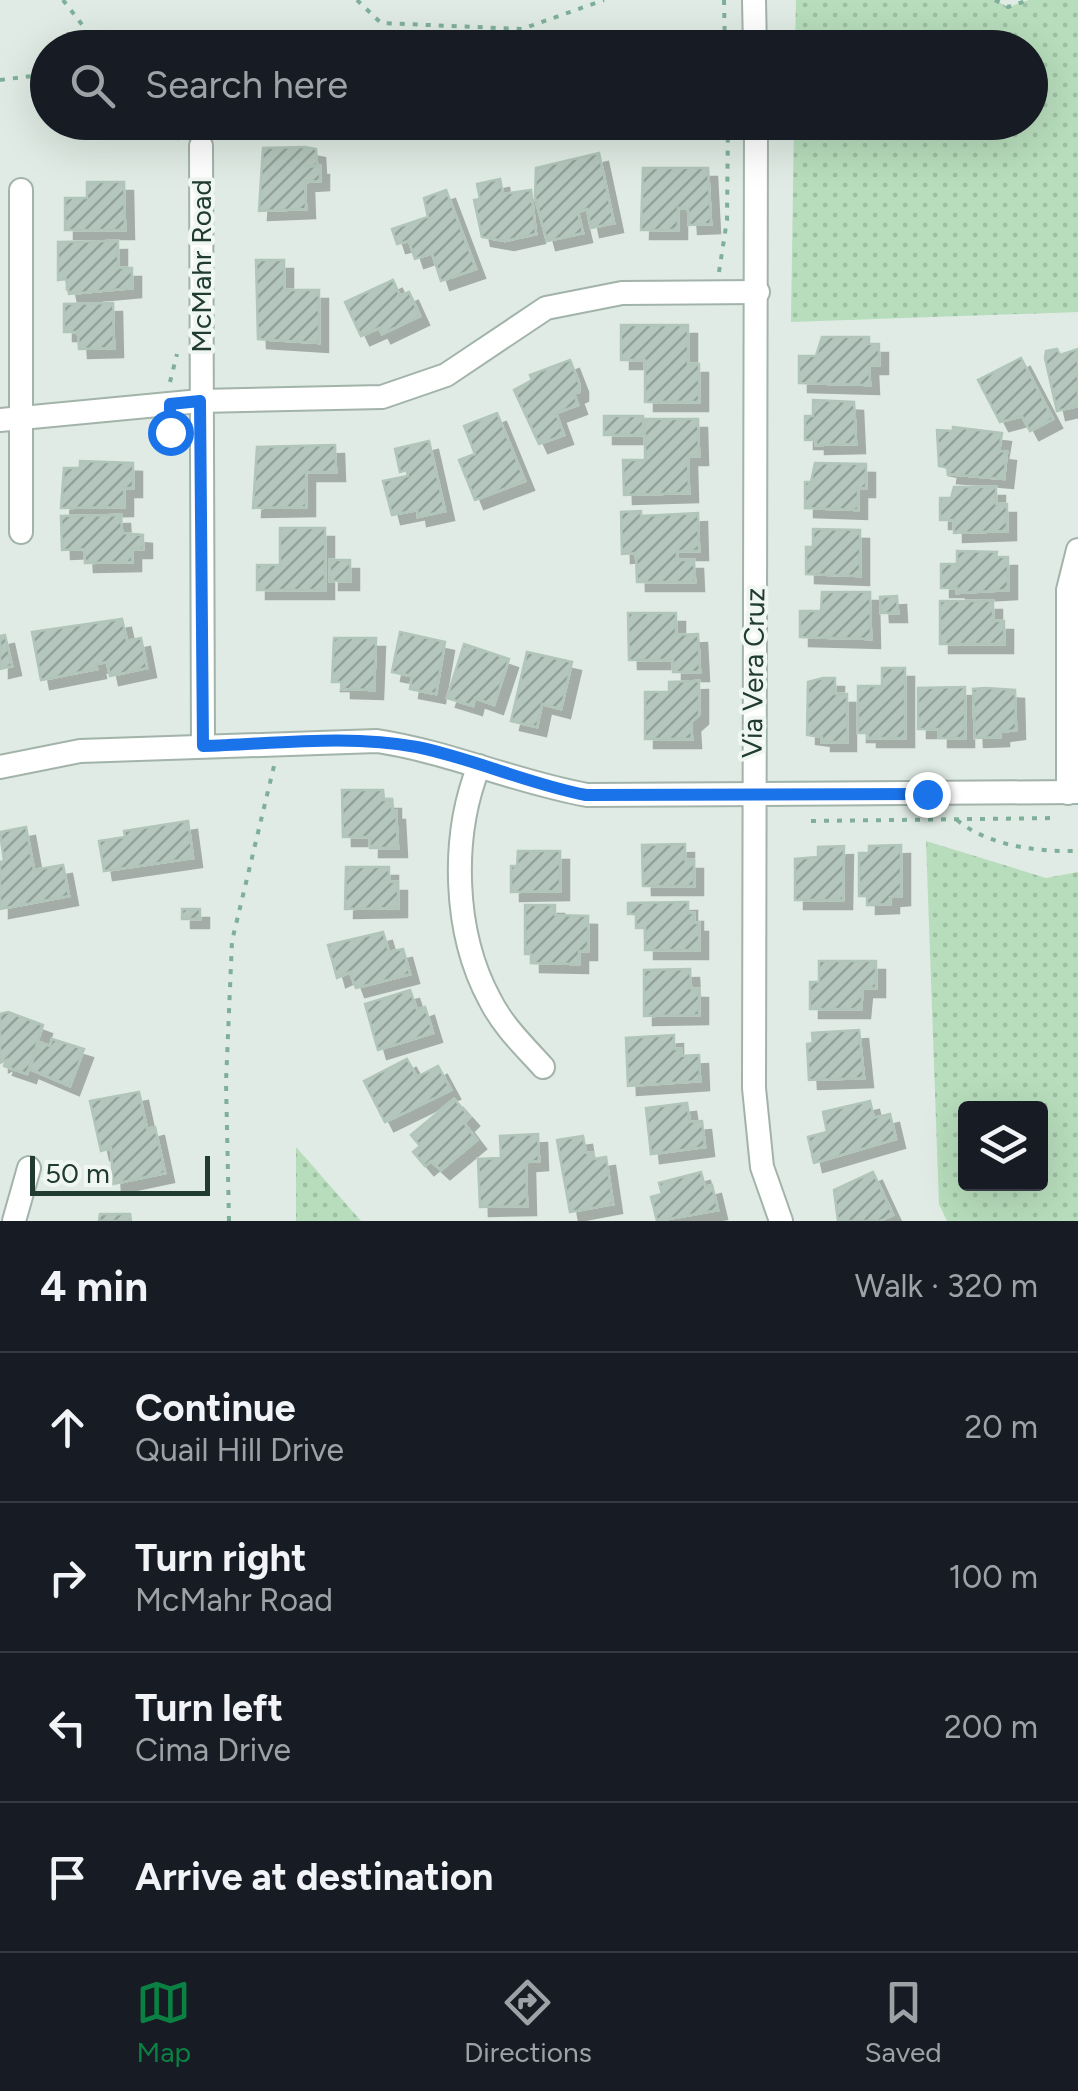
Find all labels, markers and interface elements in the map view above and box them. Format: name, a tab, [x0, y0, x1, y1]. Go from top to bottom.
search box	[30, 30, 1048, 140]
icon: search	[65, 58, 120, 113]
text: Search here	[145, 62, 348, 108]
street label: McMahr Road	[184, 179, 218, 353]
route start	[148, 410, 194, 456]
street label: Via Vera Cruz	[735, 588, 771, 758]
route end	[905, 772, 951, 818]
map controls	[958, 1101, 1048, 1191]
button: layers	[958, 1101, 1048, 1191]
scale bar	[30, 1151, 210, 1196]
text: 50 m	[45, 1156, 110, 1190]
text: 4 min	[40, 1261, 148, 1312]
text: Walk · 320 m	[855, 1267, 1038, 1305]
text: Continue	[135, 1385, 296, 1431]
icon: ahead	[40, 1400, 95, 1455]
text: 20 m	[964, 1408, 1038, 1446]
text: Quail Hill Drive	[135, 1431, 344, 1469]
text: Turn right	[135, 1535, 307, 1581]
icon: right	[40, 1550, 95, 1605]
text: 100 m	[949, 1558, 1038, 1596]
text: McMahr Road	[135, 1581, 333, 1619]
text: Turn left	[135, 1685, 283, 1731]
icon: left	[40, 1700, 95, 1755]
text: 200 m	[944, 1708, 1038, 1746]
text: Cima Drive	[135, 1731, 291, 1769]
icon: arrive	[40, 1850, 95, 1905]
text: Arrive at destination	[135, 1854, 493, 1900]
tab: Map	[136, 1975, 191, 2069]
tab: Directions	[464, 1975, 592, 2069]
tab: Saved	[864, 1975, 942, 2069]

